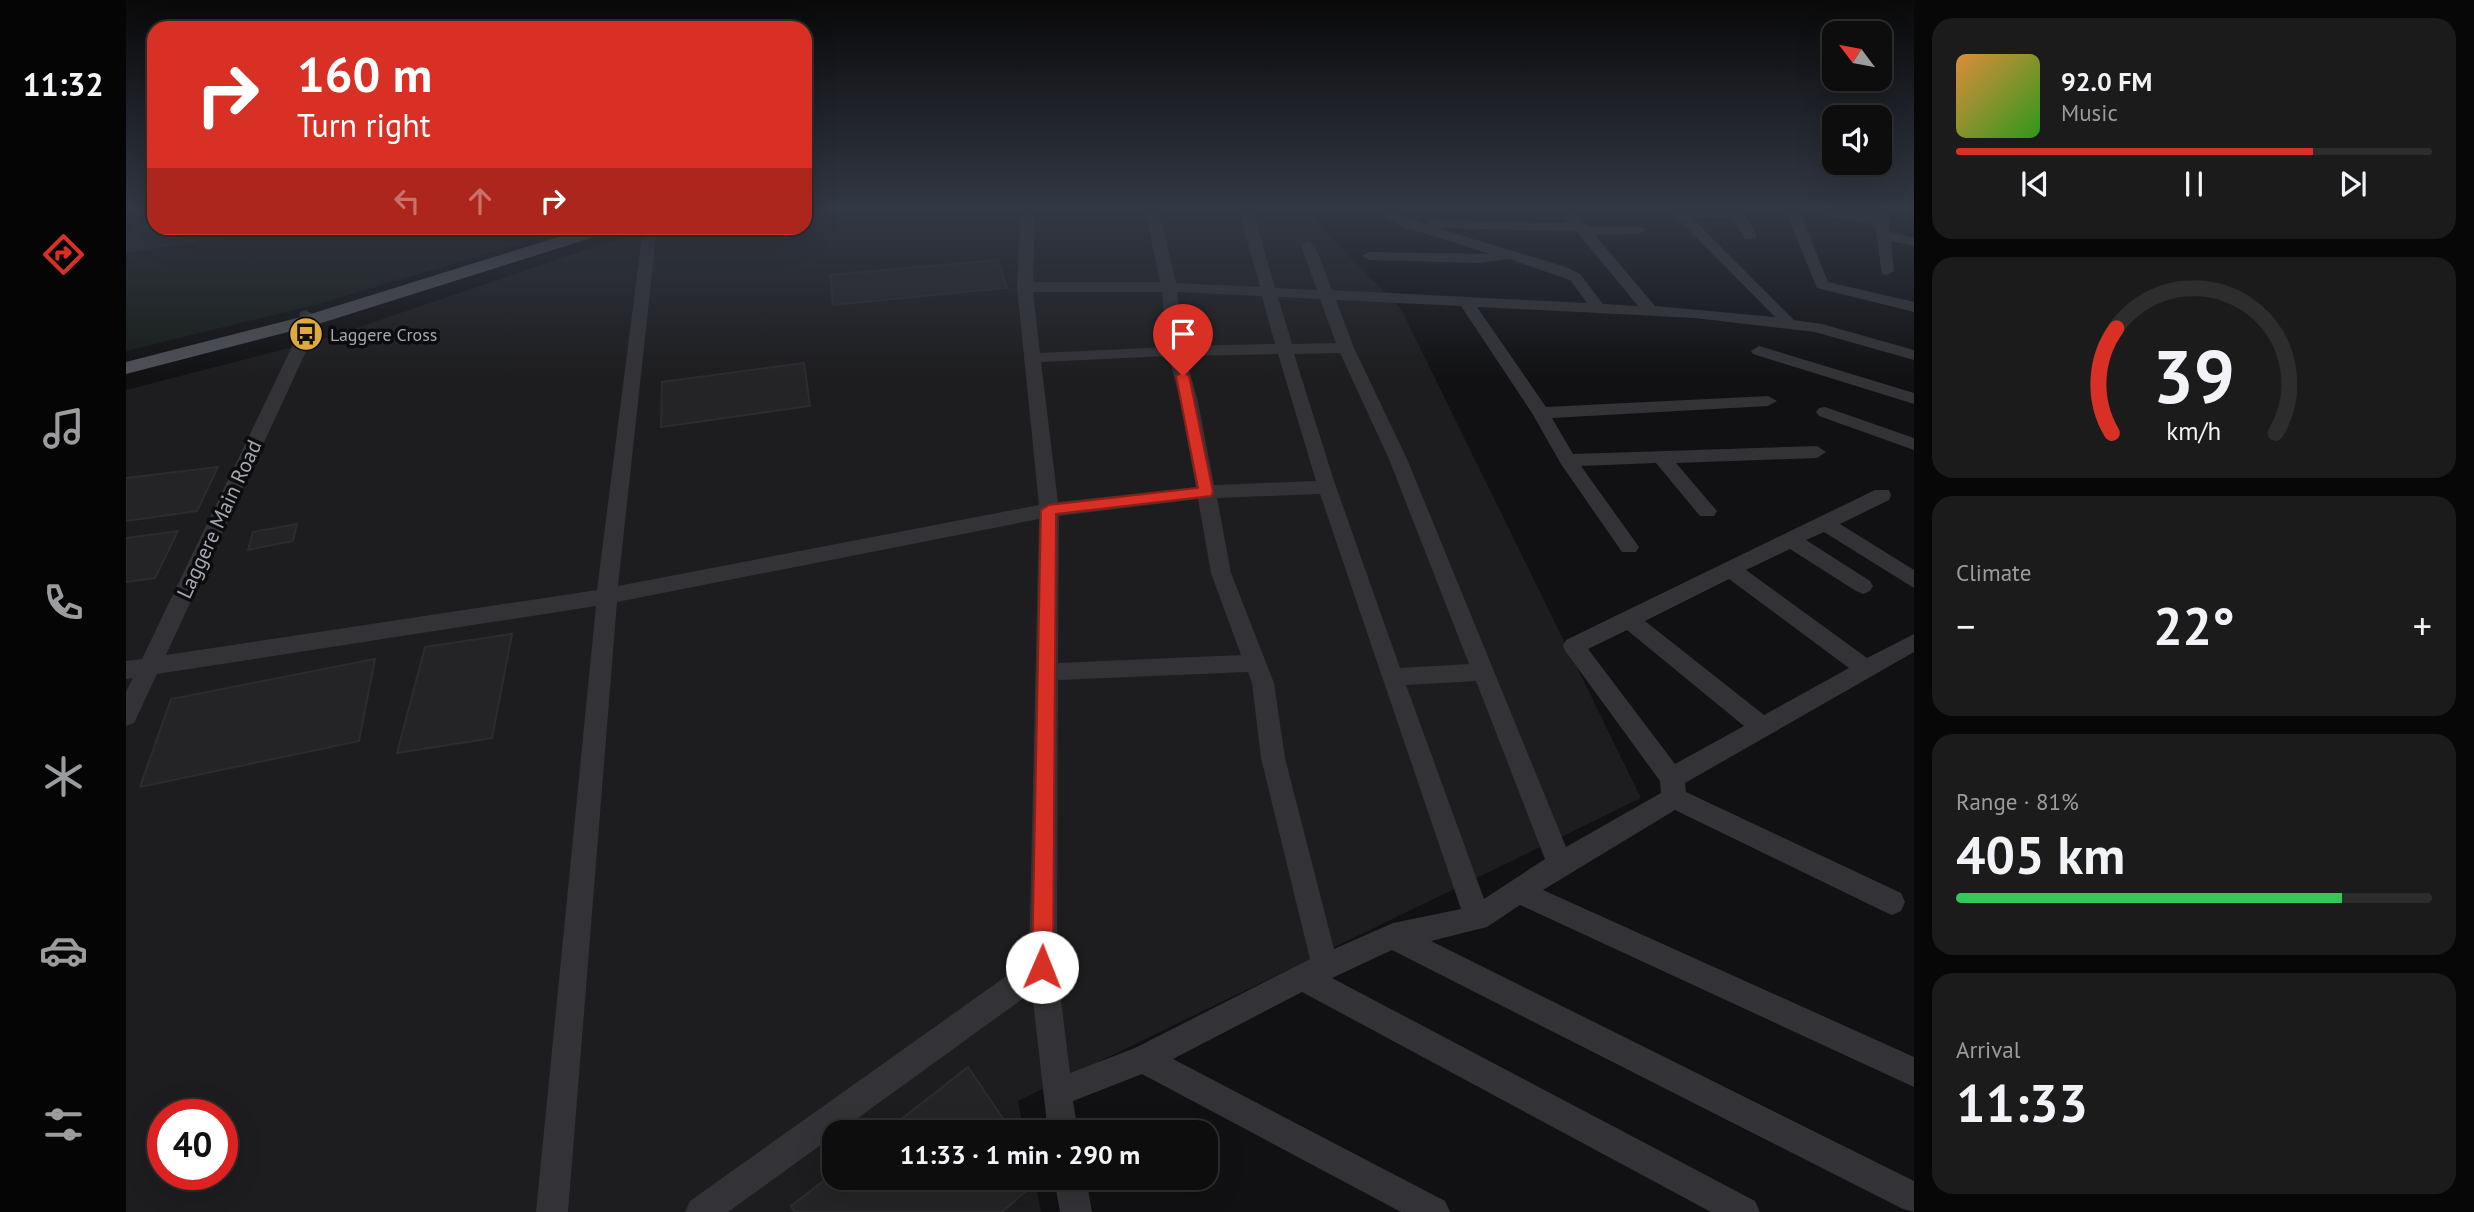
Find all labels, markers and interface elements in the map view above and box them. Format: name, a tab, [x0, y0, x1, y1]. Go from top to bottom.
north arrow	[1822, 21, 1892, 91]
map controls	[1822, 21, 1892, 175]
text: 160 m	[297, 42, 432, 106]
icon: right	[182, 49, 273, 140]
text: 11:32	[22, 63, 104, 105]
text: 92.0 FM	[2061, 65, 2152, 98]
text: Music	[2061, 98, 2118, 127]
text: Turn right	[297, 104, 431, 146]
button: sound	[1822, 105, 1892, 175]
icon: previous	[2016, 165, 2054, 203]
icon: pause	[2175, 165, 2213, 203]
icon: next	[2334, 165, 2372, 203]
icon: left	[388, 182, 426, 220]
icon: ahead	[461, 182, 499, 220]
icon: right	[534, 182, 572, 220]
icon: directions	[39, 230, 88, 279]
pin	[1153, 304, 1213, 376]
bus stop icon: Laggere Cross	[287, 315, 325, 353]
icon: arrive	[1164, 315, 1202, 353]
place label: Laggere Cross	[330, 323, 437, 346]
text: 39	[2153, 330, 2235, 424]
icon: music	[39, 404, 88, 453]
text: km/h	[2167, 415, 2221, 447]
street label: Laggere Main Road	[170, 435, 268, 603]
text: Climate	[1956, 558, 2031, 587]
icon: phone	[39, 578, 88, 627]
text: 22°	[2153, 592, 2235, 659]
text: −	[1956, 601, 1975, 650]
text: +	[2413, 601, 2432, 650]
icon: climate	[39, 752, 88, 801]
text: Range · 81%	[1956, 787, 2079, 816]
text: 405 km	[1956, 821, 2125, 888]
icon: car	[39, 926, 88, 975]
position arrow	[1005, 930, 1079, 1004]
text: Arrival	[1956, 1035, 2020, 1064]
text: 11:33	[1956, 1069, 2088, 1136]
speed limit sign: 40	[147, 1099, 238, 1190]
icon: filters	[39, 1100, 88, 1149]
text: 11:33 · 1 min · 290 m	[900, 1138, 1140, 1171]

